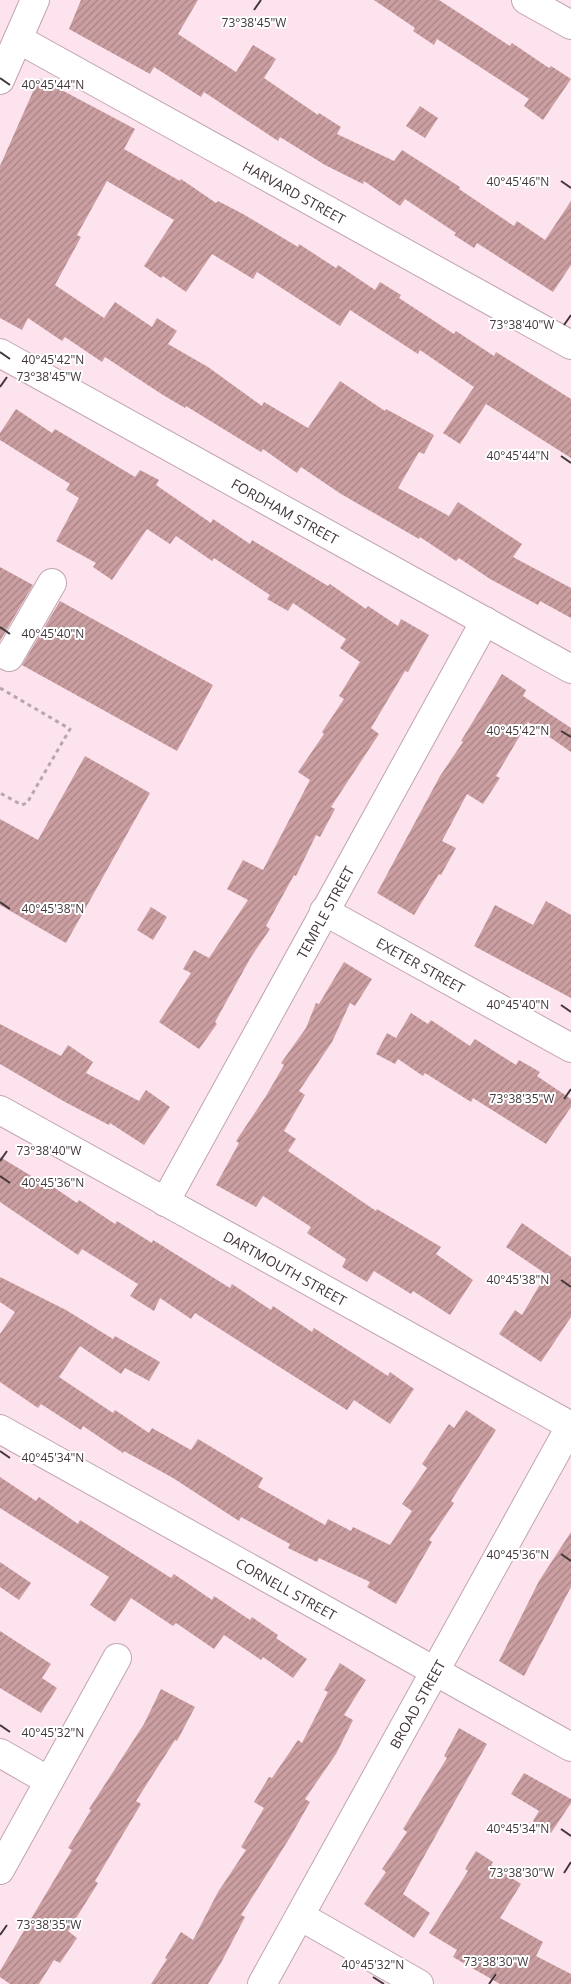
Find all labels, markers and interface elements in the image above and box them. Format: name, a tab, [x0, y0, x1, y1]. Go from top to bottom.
text: 73°38'45"W	[222, 14, 286, 31]
text: 40°45'44"N	[22, 76, 84, 93]
street label: HARVARD STREET	[240, 156, 350, 228]
text: 40°45'46"N	[487, 173, 549, 190]
text: 73°38'40"W	[490, 316, 554, 333]
text: 40°45'42"N	[22, 351, 84, 368]
text: 73°38'45"W	[17, 368, 81, 385]
text: 40°45'44"N	[487, 447, 549, 464]
street label: FORDHAM STREET	[228, 474, 342, 548]
text: 40°45'40"N	[22, 625, 84, 642]
text: 40°45'42"N	[487, 722, 549, 739]
street label: TEMPLE STREET	[292, 862, 358, 962]
text: 40°45'38"N	[22, 900, 84, 917]
street label: EXETER STREET	[373, 933, 469, 997]
text: 40°45'40"N	[487, 996, 549, 1013]
text: 73°38'35"W	[490, 1090, 554, 1107]
text: 73°38'40"W	[17, 1142, 81, 1159]
text: 40°45'36"N	[22, 1174, 84, 1191]
street label: DARTMOUTH STREET	[220, 1226, 350, 1310]
text: 40°45'38"N	[487, 1271, 549, 1288]
text: 40°45'34"N	[22, 1449, 84, 1466]
text: 40°45'36"N	[487, 1546, 549, 1563]
street label: CORNELL STREET	[233, 1553, 340, 1624]
street label: BROAD STREET	[385, 1656, 449, 1752]
text: 40°45'32"N	[22, 1724, 84, 1741]
text: 40°45'34"N	[487, 1820, 549, 1837]
text: 73°38'30"W	[490, 1864, 554, 1881]
text: 73°38'35"W	[17, 1916, 81, 1933]
text: 73°38'30"W	[464, 1953, 528, 1970]
text: 40°45'32"N	[342, 1956, 404, 1973]

